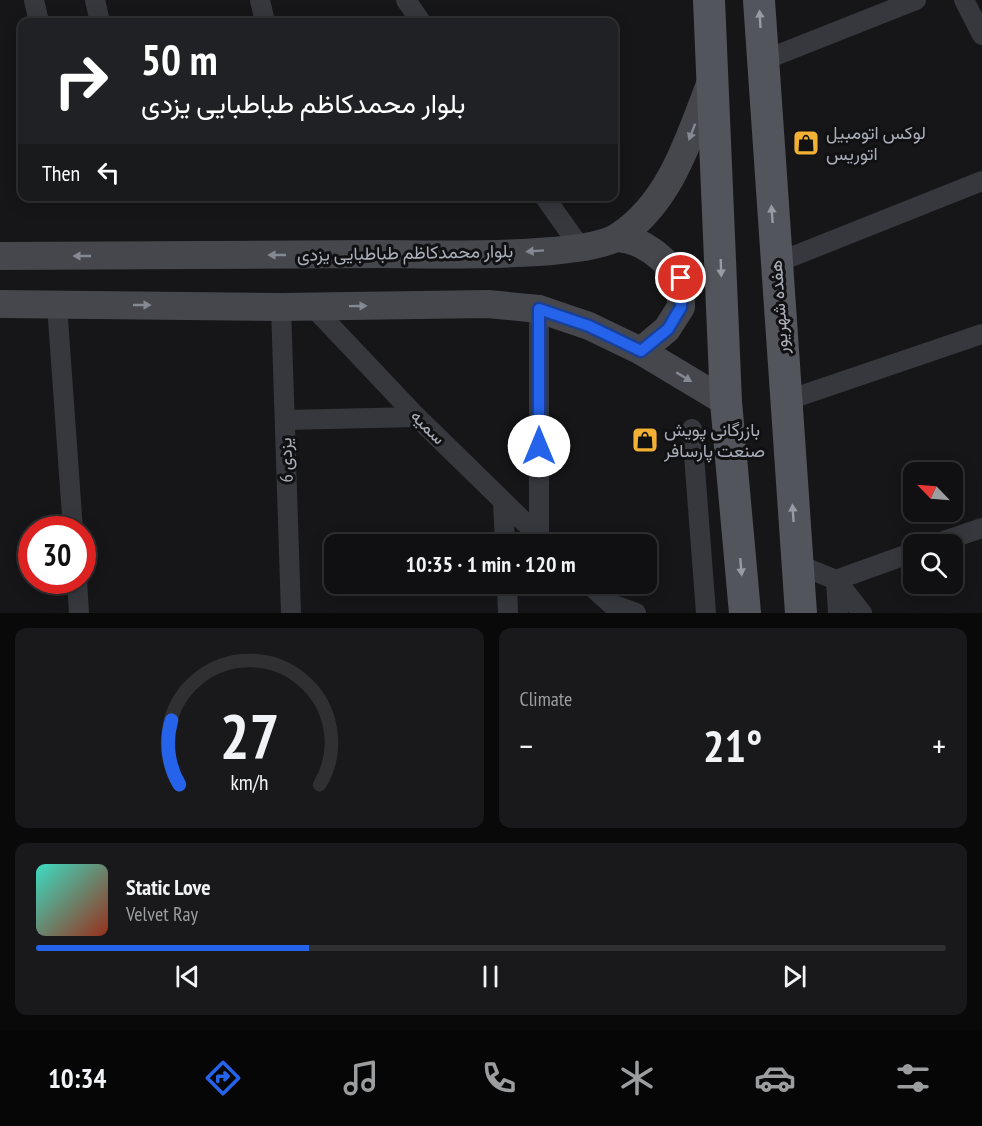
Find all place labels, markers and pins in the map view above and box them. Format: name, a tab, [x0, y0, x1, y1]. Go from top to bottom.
place label: لوکس اتومبیل اتوریس	[826, 121, 926, 165]
shop icon: لوکس اتومبیل اتوریس	[791, 128, 821, 158]
pin	[655, 252, 706, 303]
place label: بازرگانی پویش صنعت پارسافر	[663, 418, 765, 463]
shop icon: بازرگانی پویش صنعت پارسافر	[630, 425, 660, 455]

